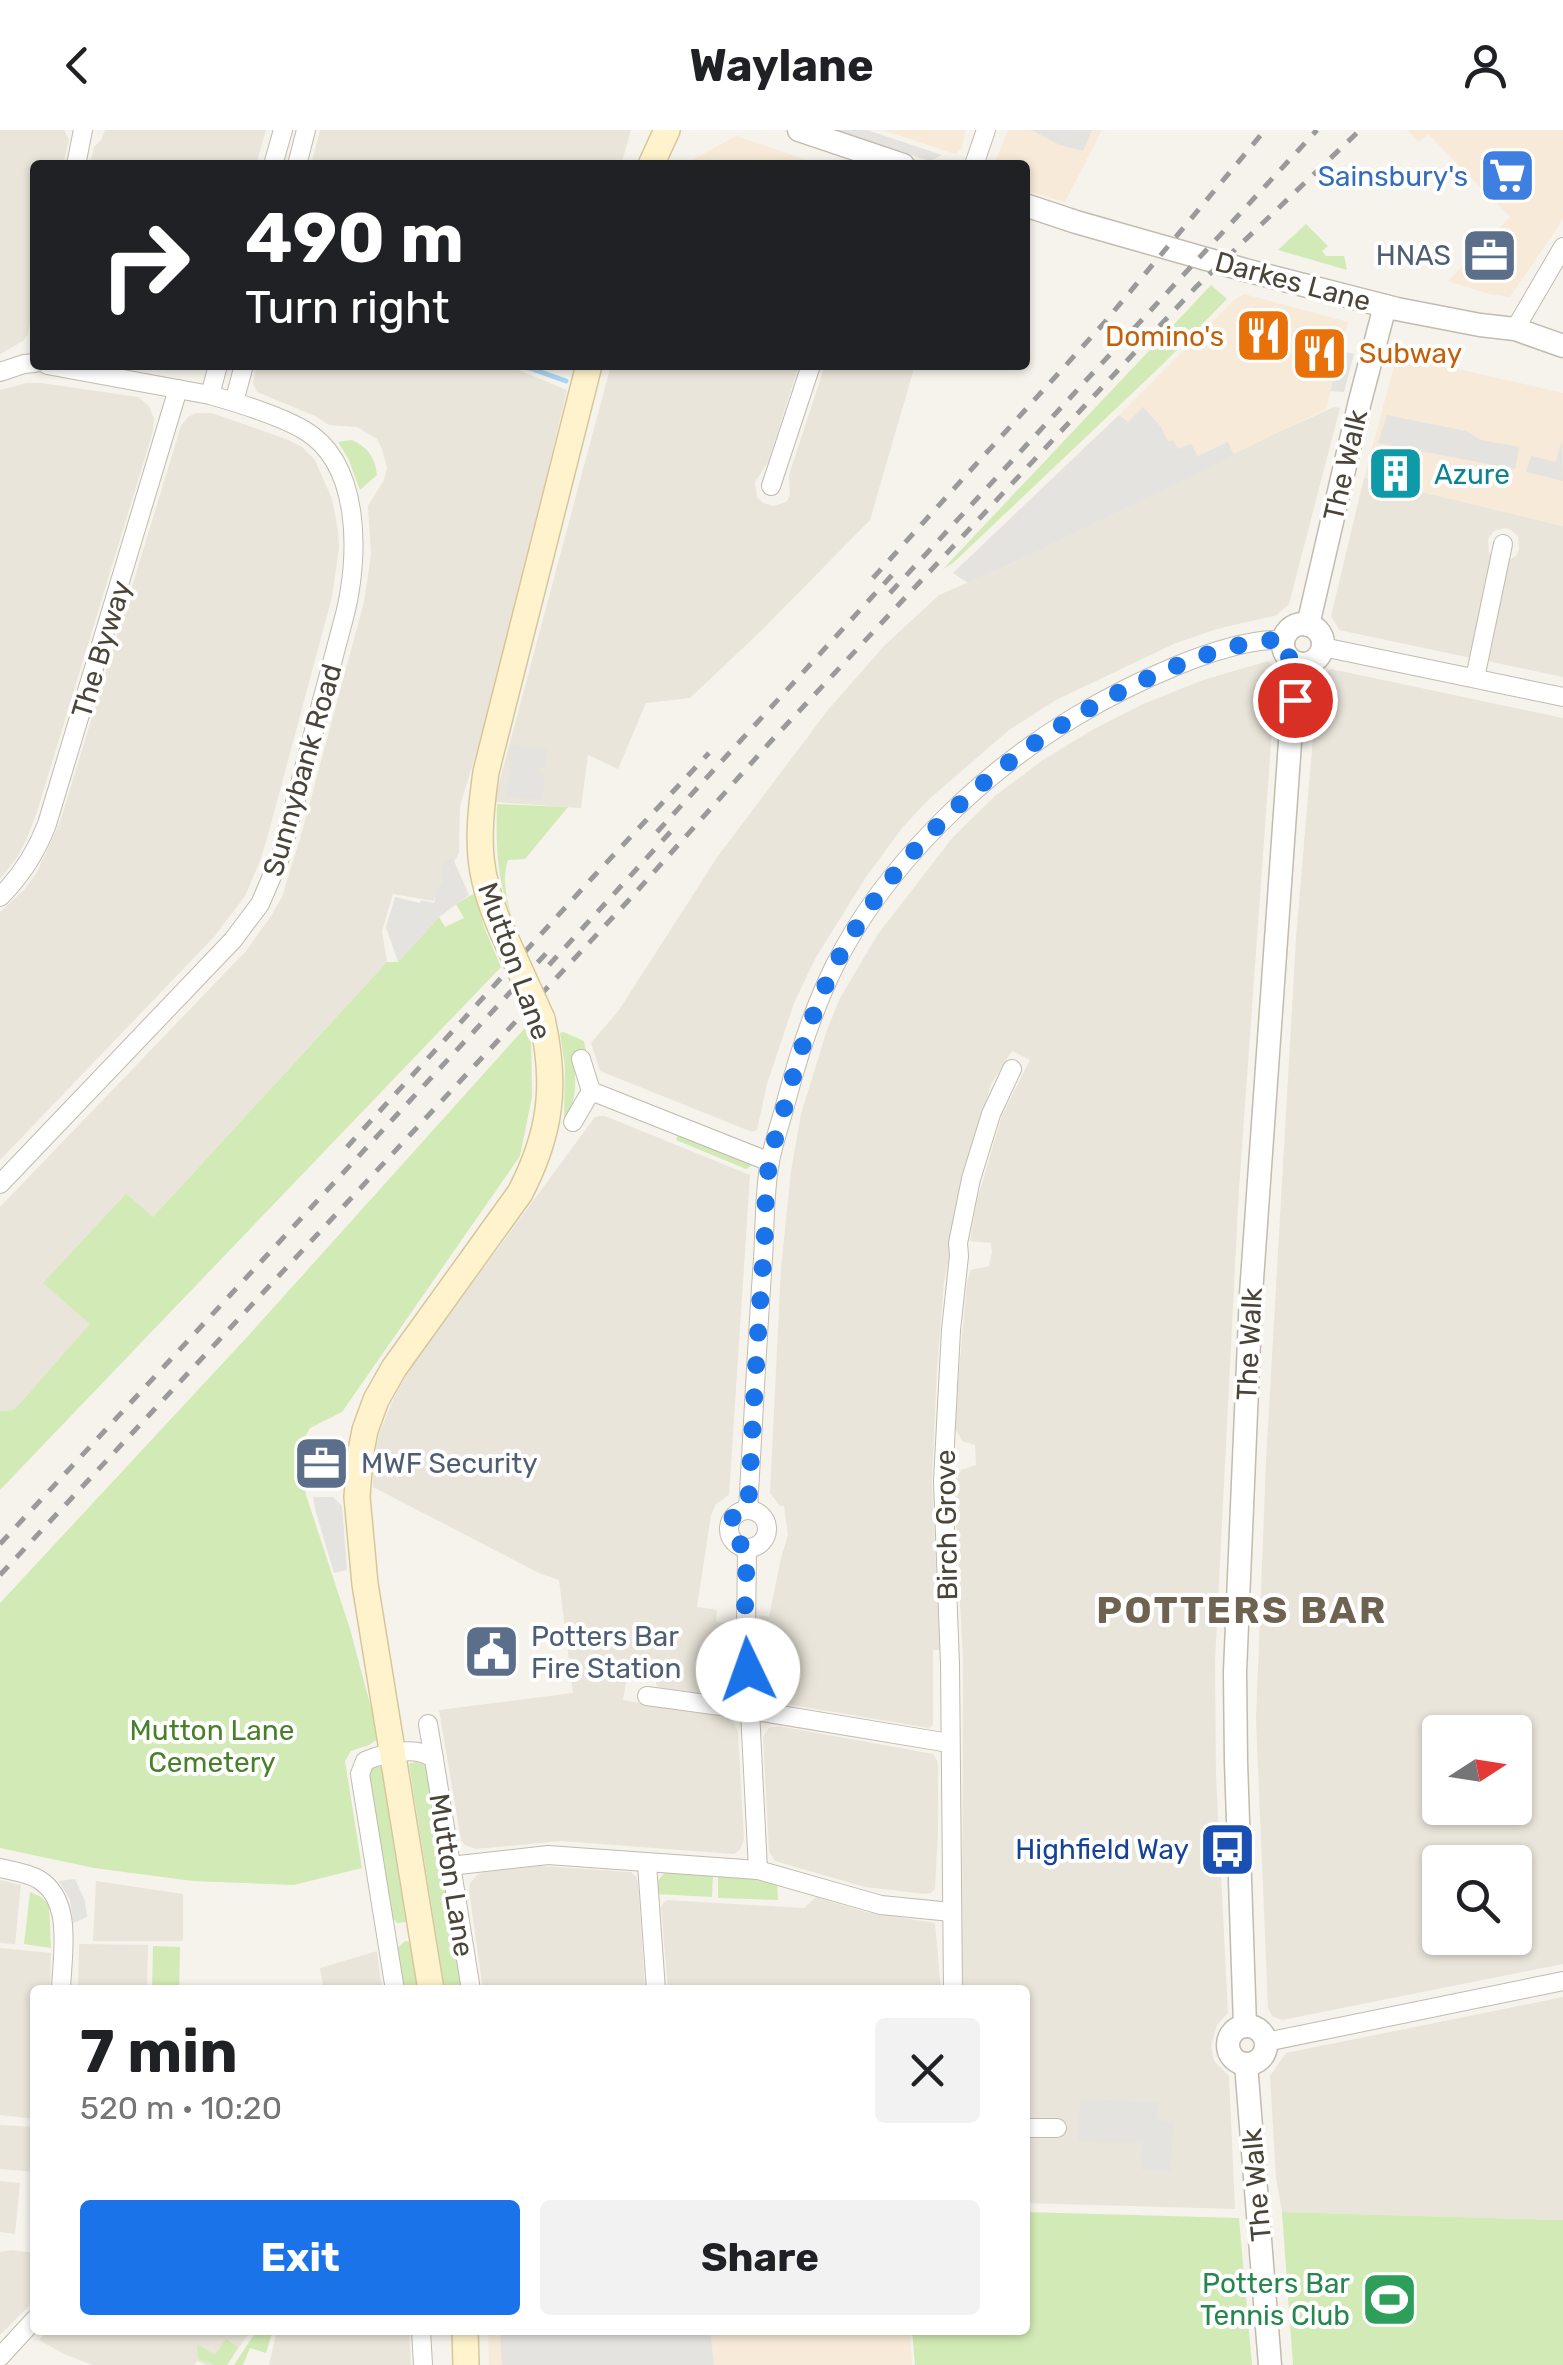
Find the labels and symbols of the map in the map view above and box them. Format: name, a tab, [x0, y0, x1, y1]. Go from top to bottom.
supermarket icon: Sainsbury's	[1477, 146, 1537, 206]
place label: Sainsbury's	[1318, 160, 1468, 193]
office icon: HNAS	[1460, 225, 1520, 285]
place label: HNAS	[1376, 239, 1451, 272]
street label: Darkes Lane	[1211, 245, 1374, 318]
restaurant icon: Domino's	[1233, 306, 1293, 366]
place label: Domino's	[1105, 320, 1224, 353]
restaurant icon: Subway	[1290, 323, 1350, 383]
place label: Subway	[1359, 337, 1462, 370]
street label: The Walk	[1317, 406, 1374, 524]
building icon: Azure	[1365, 444, 1425, 504]
place label: Azure	[1434, 458, 1510, 491]
street label: The Byway	[65, 576, 138, 722]
pin	[1253, 658, 1338, 743]
street label: Sunnybank Road	[256, 660, 349, 880]
street label: Mutton Lane	[471, 878, 558, 1044]
street label: The Walk	[1230, 1286, 1269, 1401]
office icon: MWF Security	[292, 1433, 352, 1493]
place label: MWF Security	[361, 1447, 538, 1480]
street label: Birch Grove	[929, 1449, 964, 1601]
district label: POTTERS BAR	[1096, 1587, 1388, 1633]
position arrow	[696, 1618, 800, 1722]
place label: Potters Bar Fire Station	[531, 1620, 682, 1685]
public building icon: Potters Bar Fire Station	[462, 1622, 522, 1682]
park label: Mutton Lane Cemetery	[130, 1714, 294, 1779]
north arrow	[1422, 1715, 1532, 1825]
street label: Mutton Lane	[422, 1791, 481, 1959]
bus stop icon: Highfield Way	[1198, 1819, 1258, 1879]
place label: Highfield Way	[1015, 1833, 1189, 1866]
street label: The Walk	[1235, 2127, 1278, 2243]
place label: Potters Bar Tennis Club	[1200, 2267, 1350, 2332]
sports icon: Potters Bar Tennis Club	[1359, 2269, 1419, 2329]

